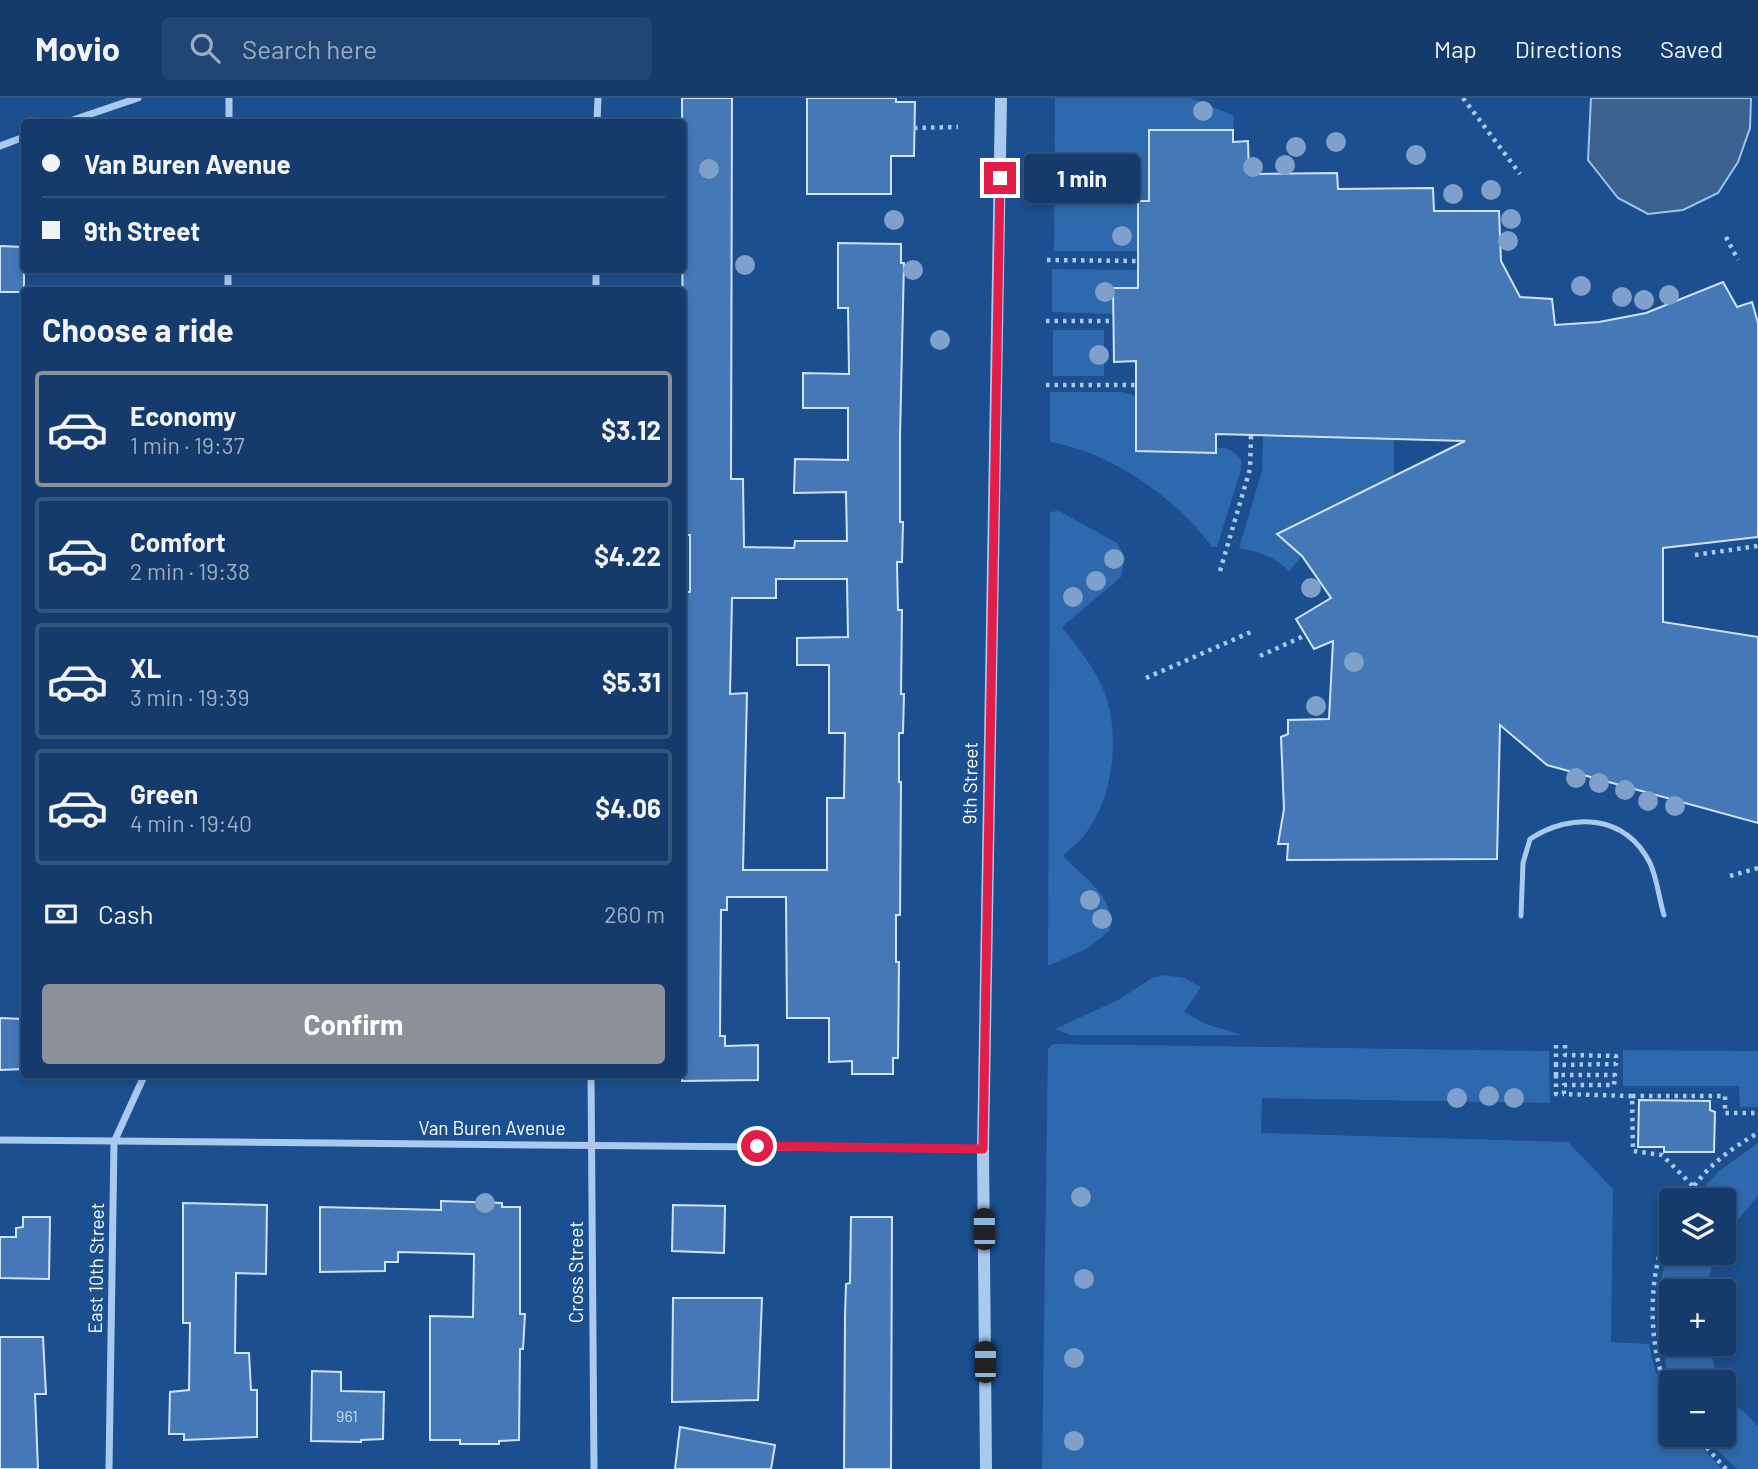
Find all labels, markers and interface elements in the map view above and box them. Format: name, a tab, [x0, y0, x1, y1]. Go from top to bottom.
search box	[162, 17, 652, 80]
text: Movio	[35, 28, 120, 68]
icon: search	[186, 29, 224, 67]
text: Search here	[242, 33, 377, 64]
text: Map	[1434, 34, 1477, 63]
text: Directions	[1515, 34, 1622, 63]
text: Saved	[1660, 34, 1723, 63]
text: Van Buren Avenue	[84, 148, 291, 179]
callout: 1 min	[1024, 154, 1140, 202]
route end	[984, 162, 1016, 194]
text: 1 min	[1057, 164, 1107, 192]
text: 9th Street	[84, 215, 200, 246]
text: Choose a ride	[42, 310, 234, 348]
icon: car	[46, 398, 109, 461]
text: Economy	[130, 400, 236, 431]
text: $3.12	[601, 414, 661, 445]
text: 1 min · 19:37	[130, 431, 245, 459]
icon: car	[46, 524, 109, 587]
text: Comfort	[130, 526, 226, 557]
text: $4.22	[594, 540, 661, 571]
text: 2 min · 19:38	[130, 557, 250, 585]
icon: car	[46, 650, 109, 713]
text: XL	[130, 652, 161, 683]
text: $5.31	[602, 666, 661, 697]
text: 3 min · 19:39	[130, 683, 249, 711]
street label: 9th Street	[957, 741, 982, 825]
icon: car	[46, 776, 109, 839]
text: Green	[130, 778, 198, 809]
text: $4.06	[595, 792, 661, 823]
text: 4 min · 19:40	[130, 809, 252, 837]
icon: cash	[42, 895, 80, 933]
text: Cash	[98, 898, 153, 929]
text: 260 m	[604, 900, 665, 928]
button: Confirm	[42, 984, 665, 1064]
street label: Van Buren Avenue	[418, 1116, 566, 1139]
route start	[741, 1130, 773, 1162]
map controls	[1659, 1188, 1736, 1447]
button: layers	[1659, 1188, 1736, 1265]
street label: East 10th Street	[83, 1202, 108, 1334]
car	[974, 1208, 995, 1250]
street label: Cross Street	[564, 1221, 587, 1323]
button: +	[1659, 1279, 1736, 1356]
car	[975, 1341, 996, 1383]
button: −	[1659, 1370, 1736, 1447]
house number: 961	[336, 1406, 358, 1425]

